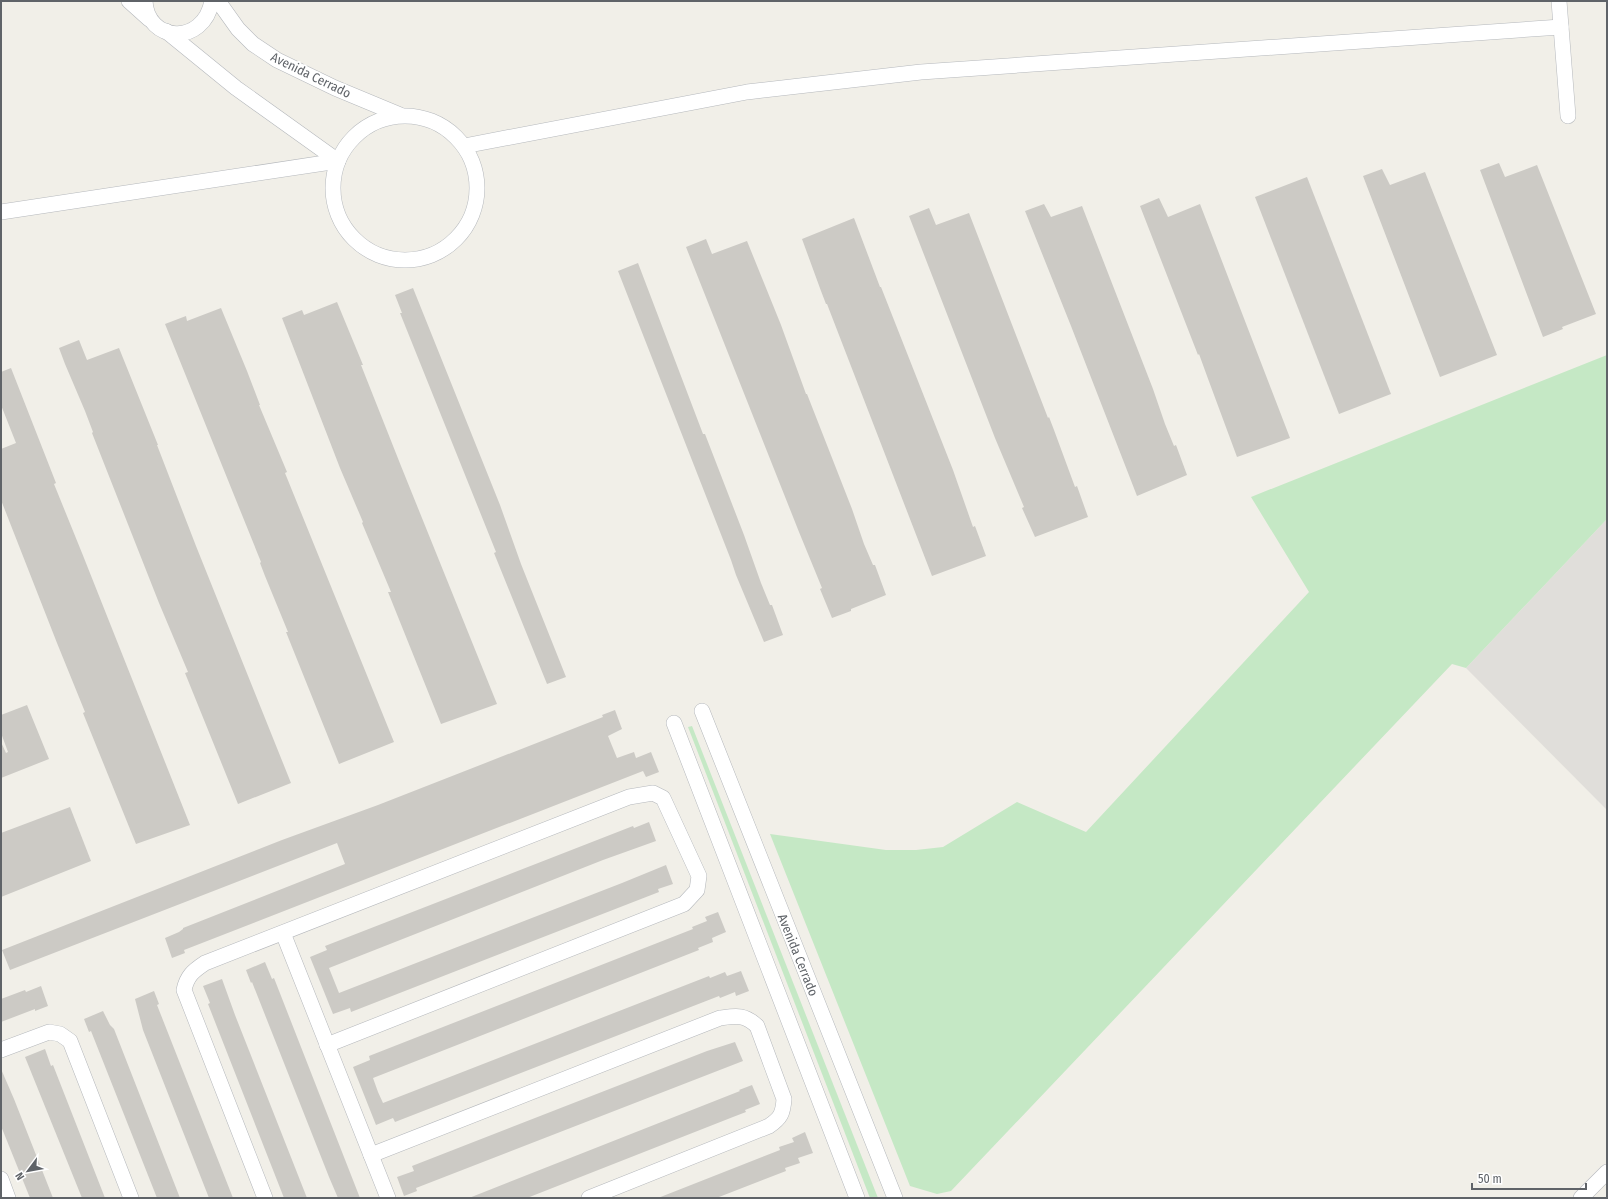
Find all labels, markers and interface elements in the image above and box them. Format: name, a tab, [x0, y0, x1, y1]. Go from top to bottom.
street label: Avenida Cerrado	[269, 49, 354, 101]
street label: Avenida Cerrado	[775, 912, 821, 998]
north arrow	[8, 1151, 48, 1191]
scale bar	[1472, 1165, 1586, 1191]
text: N	[13, 1170, 27, 1182]
text: 50 m	[1478, 1172, 1502, 1186]

